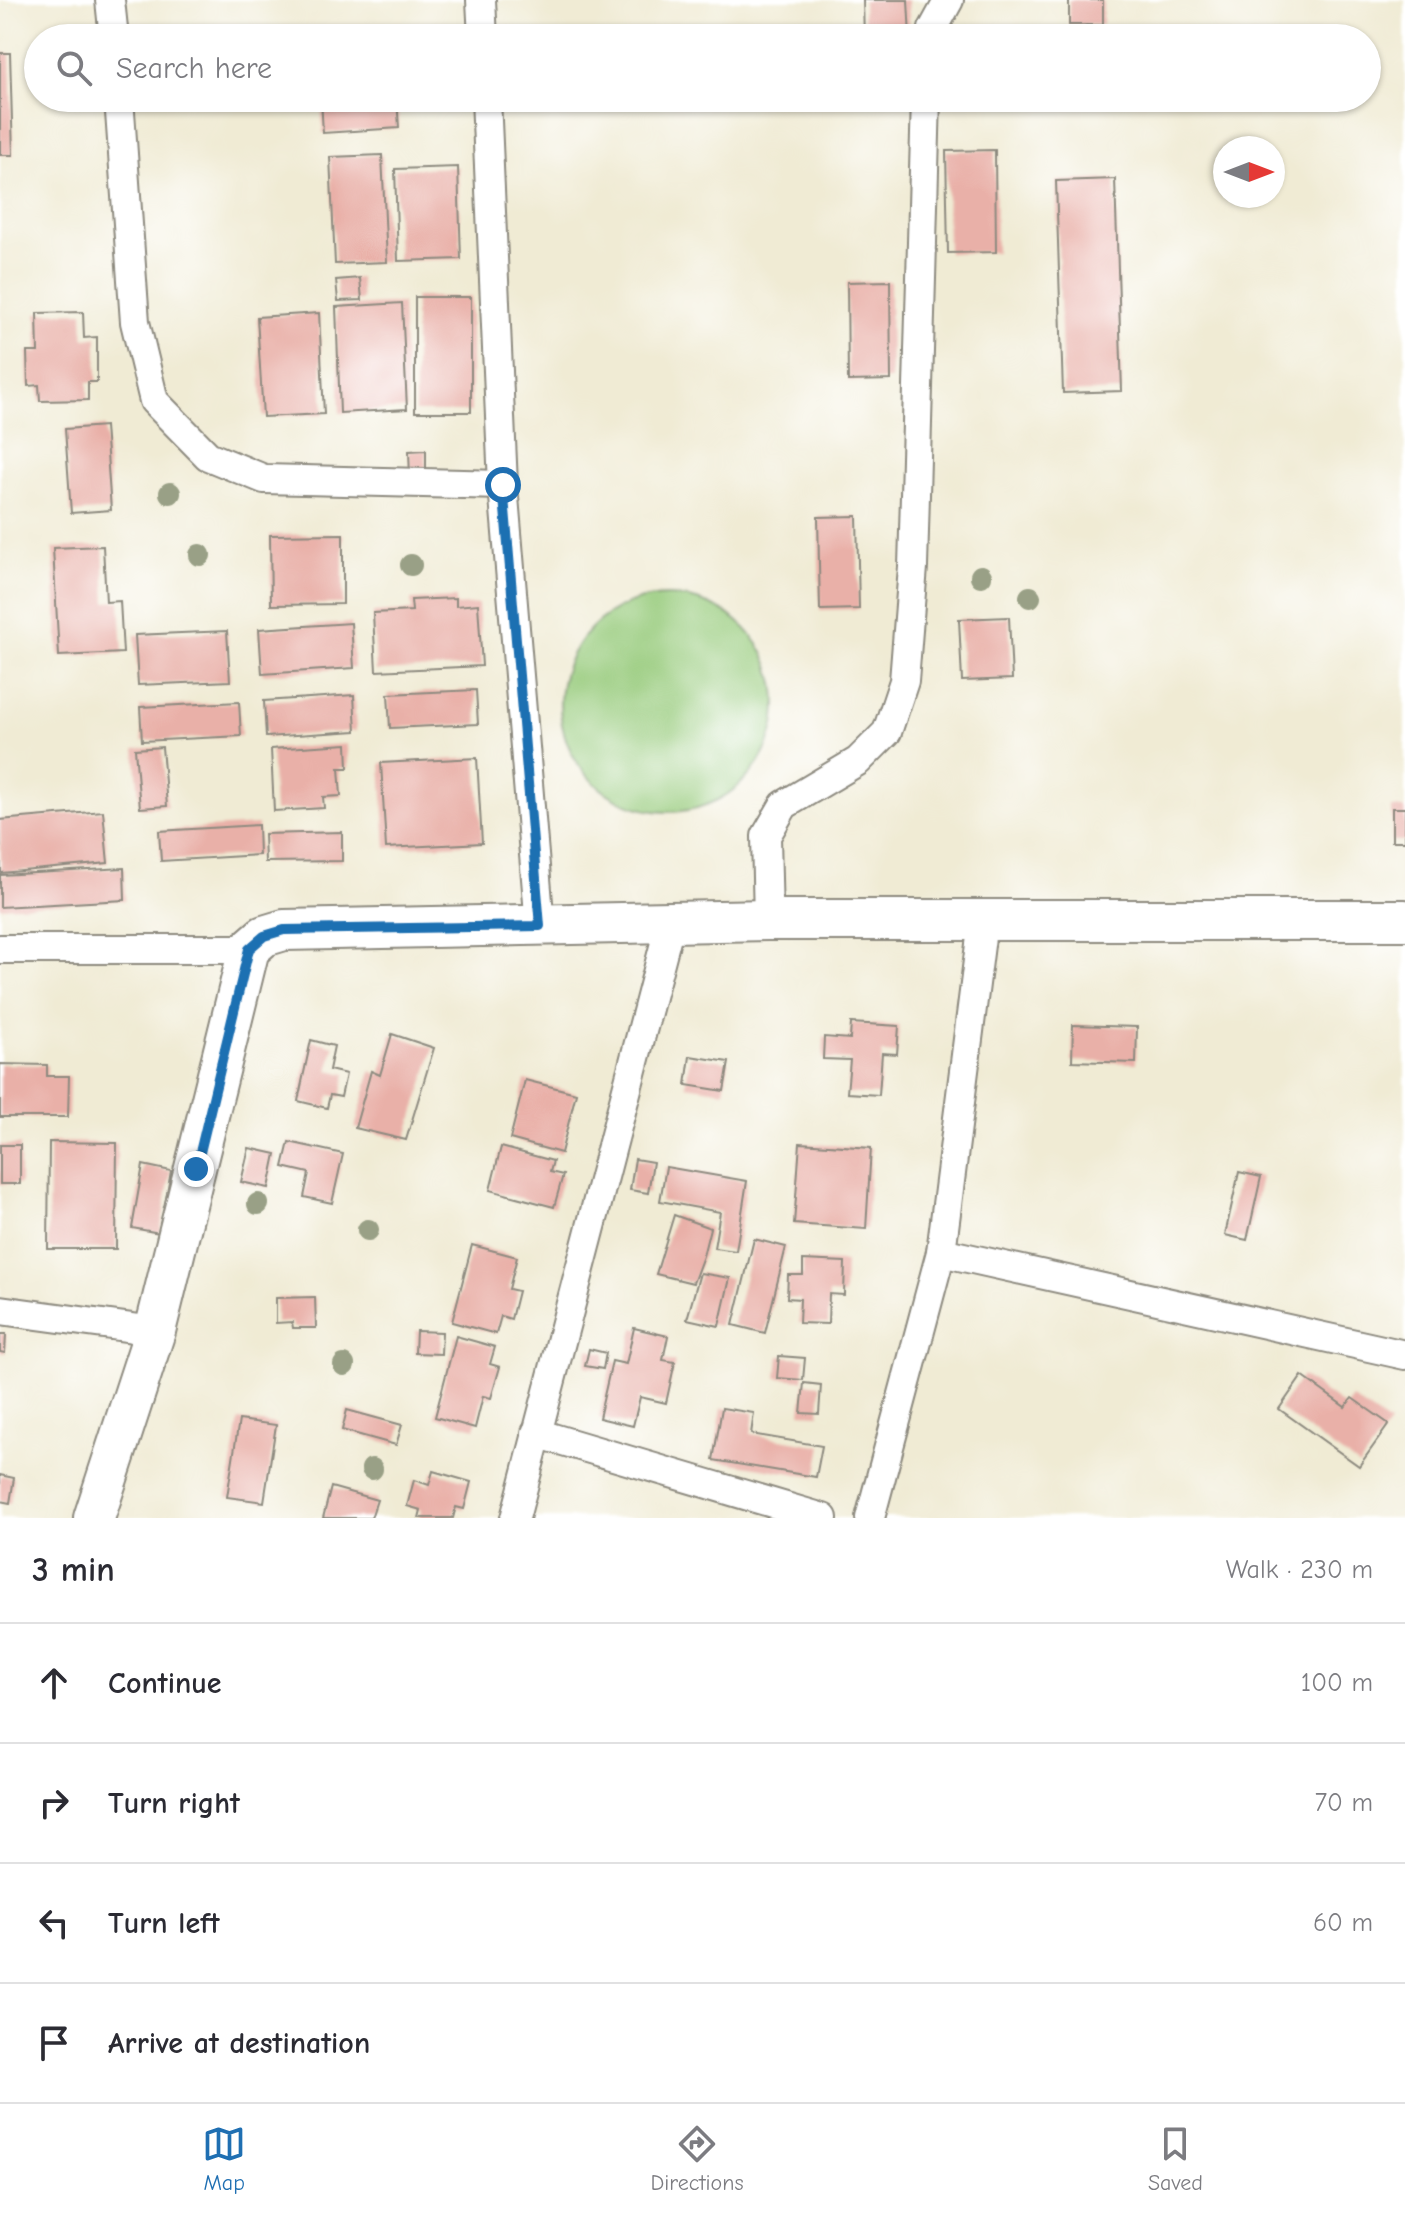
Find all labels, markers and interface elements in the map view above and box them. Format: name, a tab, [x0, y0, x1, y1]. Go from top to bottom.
search box	[24, 24, 1381, 112]
icon: search	[52, 46, 96, 90]
text: Search here	[116, 51, 272, 86]
north arrow	[1213, 136, 1285, 208]
route start	[485, 467, 521, 503]
route end	[178, 1151, 214, 1187]
text: 3 min	[32, 1550, 115, 1590]
text: Walk · 230 m	[1226, 1555, 1373, 1585]
icon: ahead	[32, 1661, 76, 1705]
text: Continue	[108, 1666, 222, 1701]
text: 100 m	[1301, 1668, 1373, 1698]
icon: right	[32, 1781, 76, 1825]
text: Turn right	[108, 1786, 240, 1821]
text: 70 m	[1315, 1788, 1373, 1818]
icon: left	[32, 1901, 76, 1945]
text: Turn left	[108, 1906, 220, 1941]
text: 60 m	[1313, 1908, 1373, 1938]
icon: arrive	[32, 2021, 76, 2065]
text: Arrive at destination	[108, 2026, 370, 2061]
tab: Map	[202, 2122, 246, 2196]
tab: Directions	[651, 2122, 744, 2196]
tab: Saved	[1148, 2122, 1203, 2196]

